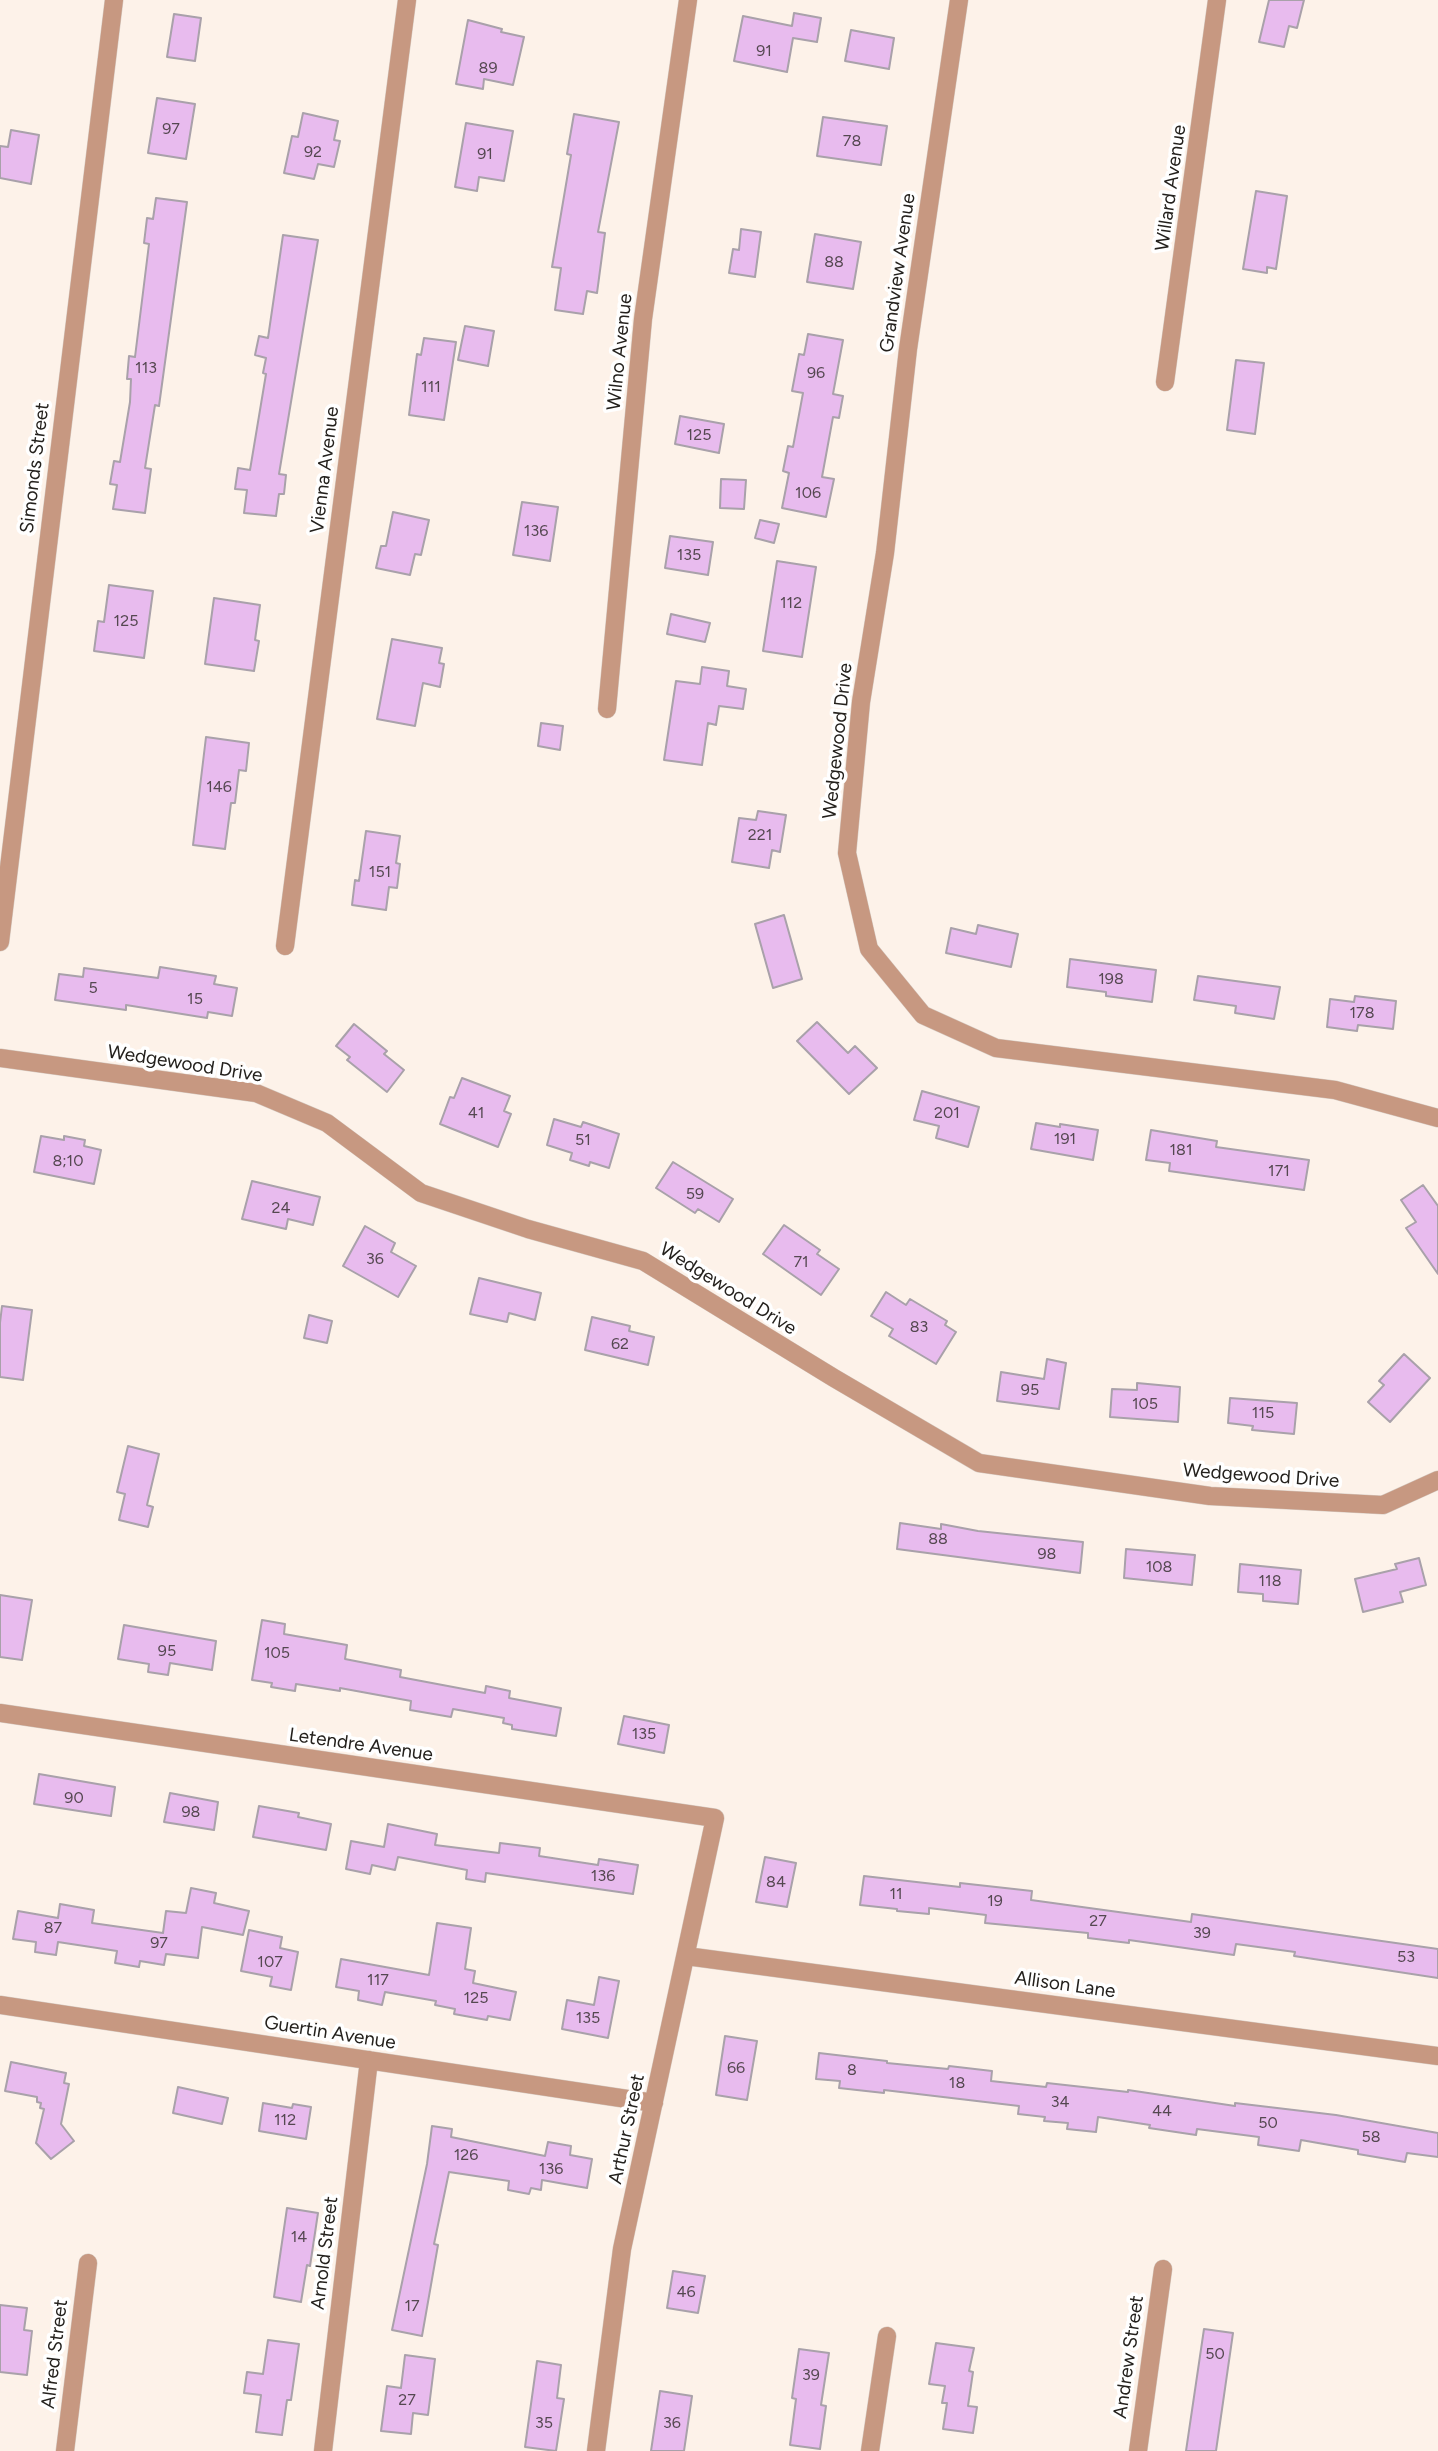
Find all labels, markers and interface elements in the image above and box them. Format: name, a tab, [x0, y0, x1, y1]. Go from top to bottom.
house number: 91	[756, 41, 772, 61]
house number: 89	[479, 58, 497, 78]
house number: 97	[162, 119, 180, 139]
street label: Willard Avenue	[1151, 123, 1191, 253]
house number: 78	[843, 131, 861, 151]
house number: 92	[304, 142, 322, 162]
house number: 91	[477, 144, 493, 164]
street label: Grandview Avenue	[876, 192, 920, 354]
house number: 88	[824, 252, 844, 272]
street label: Wilno Avenue	[603, 292, 637, 412]
house number: 113	[135, 358, 157, 378]
house number: 96	[807, 363, 825, 383]
house number: 111	[421, 377, 441, 397]
street label: Simonds Street	[16, 401, 54, 535]
street label: Vienna Avenue	[306, 405, 344, 535]
house number: 125	[687, 425, 711, 445]
house number: 106	[795, 483, 821, 503]
house number: 136	[524, 521, 548, 541]
house number: 135	[677, 545, 701, 565]
house number: 112	[780, 593, 802, 613]
house number: 125	[114, 611, 138, 631]
street label: Wedgewood Drive	[818, 662, 858, 820]
house number: 146	[206, 777, 232, 797]
house number: 221	[748, 825, 772, 845]
house number: 151	[369, 862, 391, 882]
house number: 198	[1098, 969, 1124, 989]
house number: 5	[88, 978, 98, 998]
house number: 15	[187, 989, 203, 1009]
house number: 178	[1349, 1003, 1375, 1023]
street label: Wedgewood Drive	[106, 1040, 264, 1088]
house number: 41	[468, 1103, 484, 1123]
house number: 201	[934, 1103, 960, 1123]
house number: 191	[1054, 1129, 1076, 1149]
house number: 51	[575, 1130, 591, 1150]
house number: 181	[1169, 1140, 1193, 1160]
house number: 8;10	[53, 1151, 83, 1171]
house number: 171	[1268, 1161, 1290, 1181]
house number: 59	[686, 1184, 704, 1204]
house number: 24	[272, 1198, 290, 1218]
street label: Wedgewood Drive	[656, 1238, 800, 1340]
house number: 36	[366, 1249, 384, 1269]
house number: 71	[793, 1252, 809, 1272]
house number: 83	[910, 1317, 928, 1337]
house number: 62	[611, 1334, 629, 1354]
house number: 95	[1021, 1380, 1039, 1400]
house number: 105	[1132, 1394, 1158, 1414]
house number: 115	[1252, 1403, 1274, 1423]
street label: Wedgewood Drive	[1182, 1459, 1340, 1493]
house number: 88	[928, 1529, 948, 1549]
house number: 98	[1038, 1544, 1056, 1564]
house number: 108	[1146, 1557, 1172, 1577]
house number: 118	[1258, 1571, 1282, 1591]
house number: 95	[158, 1641, 176, 1661]
house number: 105	[264, 1643, 290, 1663]
street label: Letendre Avenue	[288, 1724, 434, 1766]
house number: 135	[632, 1724, 656, 1744]
house number: 90	[64, 1788, 84, 1808]
house number: 98	[182, 1802, 200, 1822]
house number: 136	[591, 1866, 615, 1886]
house number: 84	[766, 1872, 786, 1892]
house number: 11	[889, 1884, 903, 1904]
house number: 19	[987, 1891, 1003, 1911]
house number: 27	[1089, 1911, 1107, 1931]
house number: 87	[44, 1918, 62, 1938]
house number: 39	[1193, 1923, 1211, 1943]
house number: 97	[150, 1933, 168, 1953]
house number: 53	[1397, 1947, 1415, 1967]
house number: 107	[257, 1952, 283, 1972]
street label: Allison Lane	[1013, 1967, 1117, 2003]
house number: 117	[367, 1970, 389, 1990]
house number: 125	[464, 1988, 488, 2008]
house number: 135	[576, 2008, 600, 2028]
street label: Guertin Avenue	[263, 2011, 397, 2055]
house number: 66	[727, 2058, 745, 2078]
house number: 8	[847, 2060, 857, 2080]
street label: Arthur Street	[604, 2072, 650, 2186]
house number: 18	[949, 2073, 965, 2093]
house number: 34	[1051, 2092, 1069, 2112]
house number: 44	[1152, 2101, 1172, 2121]
house number: 112	[274, 2110, 296, 2130]
house number: 50	[1258, 2113, 1278, 2133]
house number: 58	[1361, 2127, 1381, 2147]
house number: 126	[454, 2145, 478, 2165]
house number: 136	[539, 2159, 563, 2179]
street label: Arnold Street	[307, 2195, 343, 2311]
house number: 14	[291, 2227, 307, 2247]
house number: 46	[677, 2282, 695, 2302]
street label: Andrew Street	[1109, 2294, 1149, 2420]
house number: 17	[404, 2296, 420, 2316]
street label: Alfred Street	[37, 2298, 73, 2410]
house number: 50	[1205, 2344, 1225, 2364]
house number: 39	[802, 2365, 820, 2385]
house number: 27	[398, 2390, 416, 2410]
house number: 35	[535, 2413, 553, 2433]
house number: 36	[663, 2413, 681, 2433]

